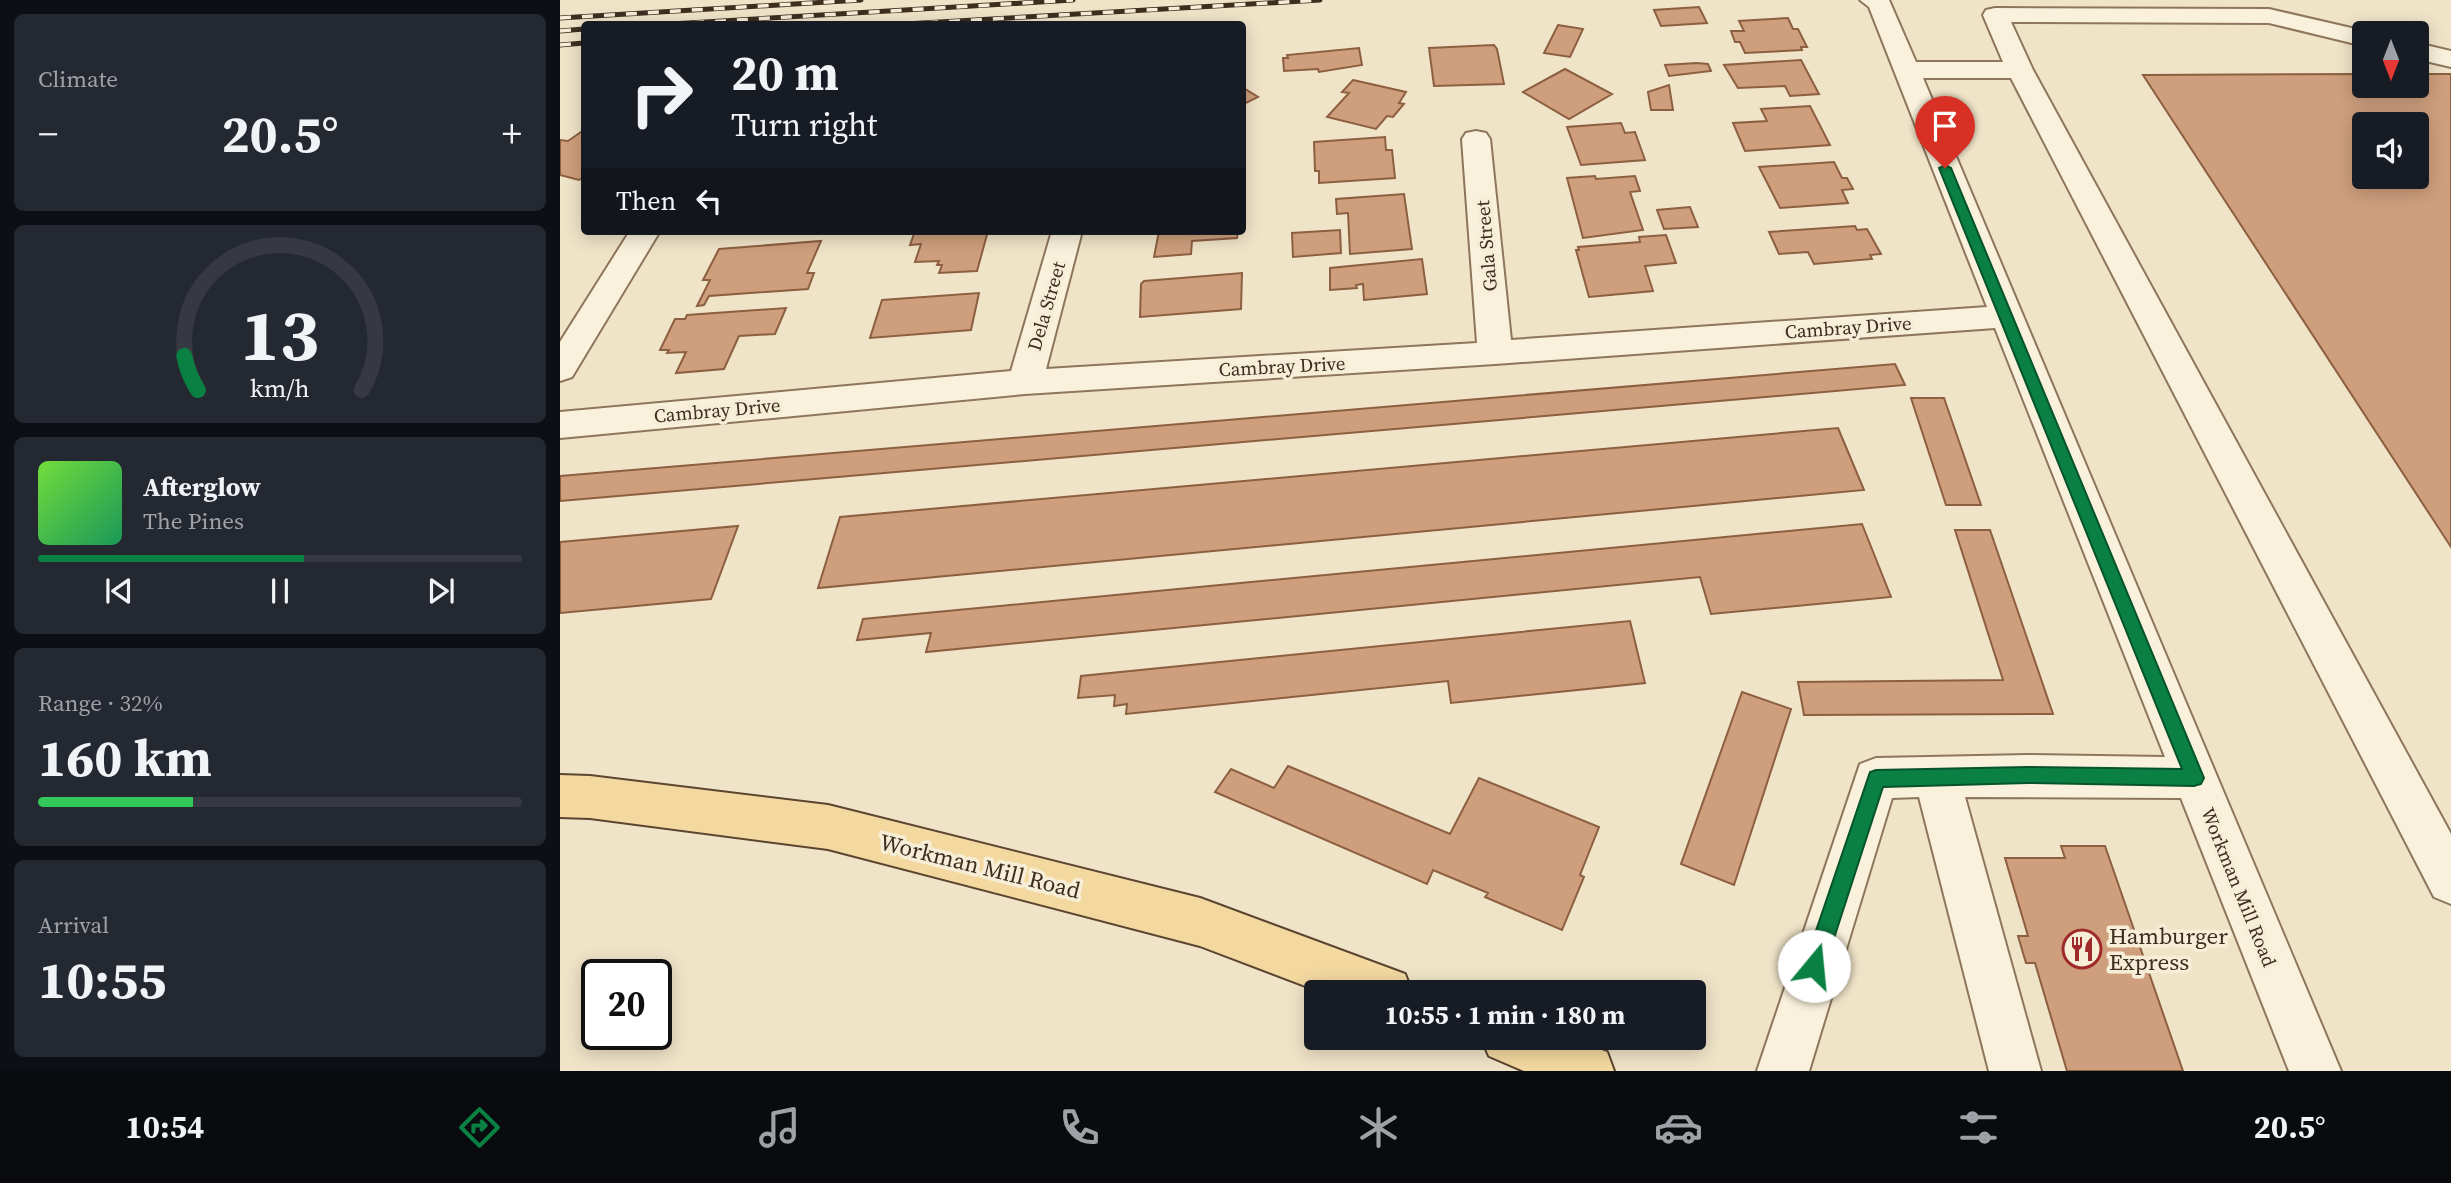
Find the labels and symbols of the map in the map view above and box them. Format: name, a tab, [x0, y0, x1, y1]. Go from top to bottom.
north arrow	[2352, 21, 2429, 98]
pin	[1915, 96, 1975, 168]
street label: Gala Street	[1469, 199, 1503, 293]
street label: Dela Street	[1021, 258, 1071, 354]
street label: Cambray Drive	[1784, 310, 1912, 344]
street label: Cambray Drive	[1218, 350, 1346, 382]
street label: Cambray Drive	[653, 392, 781, 428]
street label: Workman Mill Road	[2195, 803, 2283, 971]
street label: Workman Mill Road	[876, 826, 1084, 906]
place label: Hamburger Express	[2109, 920, 2228, 978]
restaurant icon: Hamburger Express	[2061, 928, 2103, 970]
position arrow	[1777, 929, 1851, 1003]
speed limit sign: 20	[581, 959, 672, 1050]

